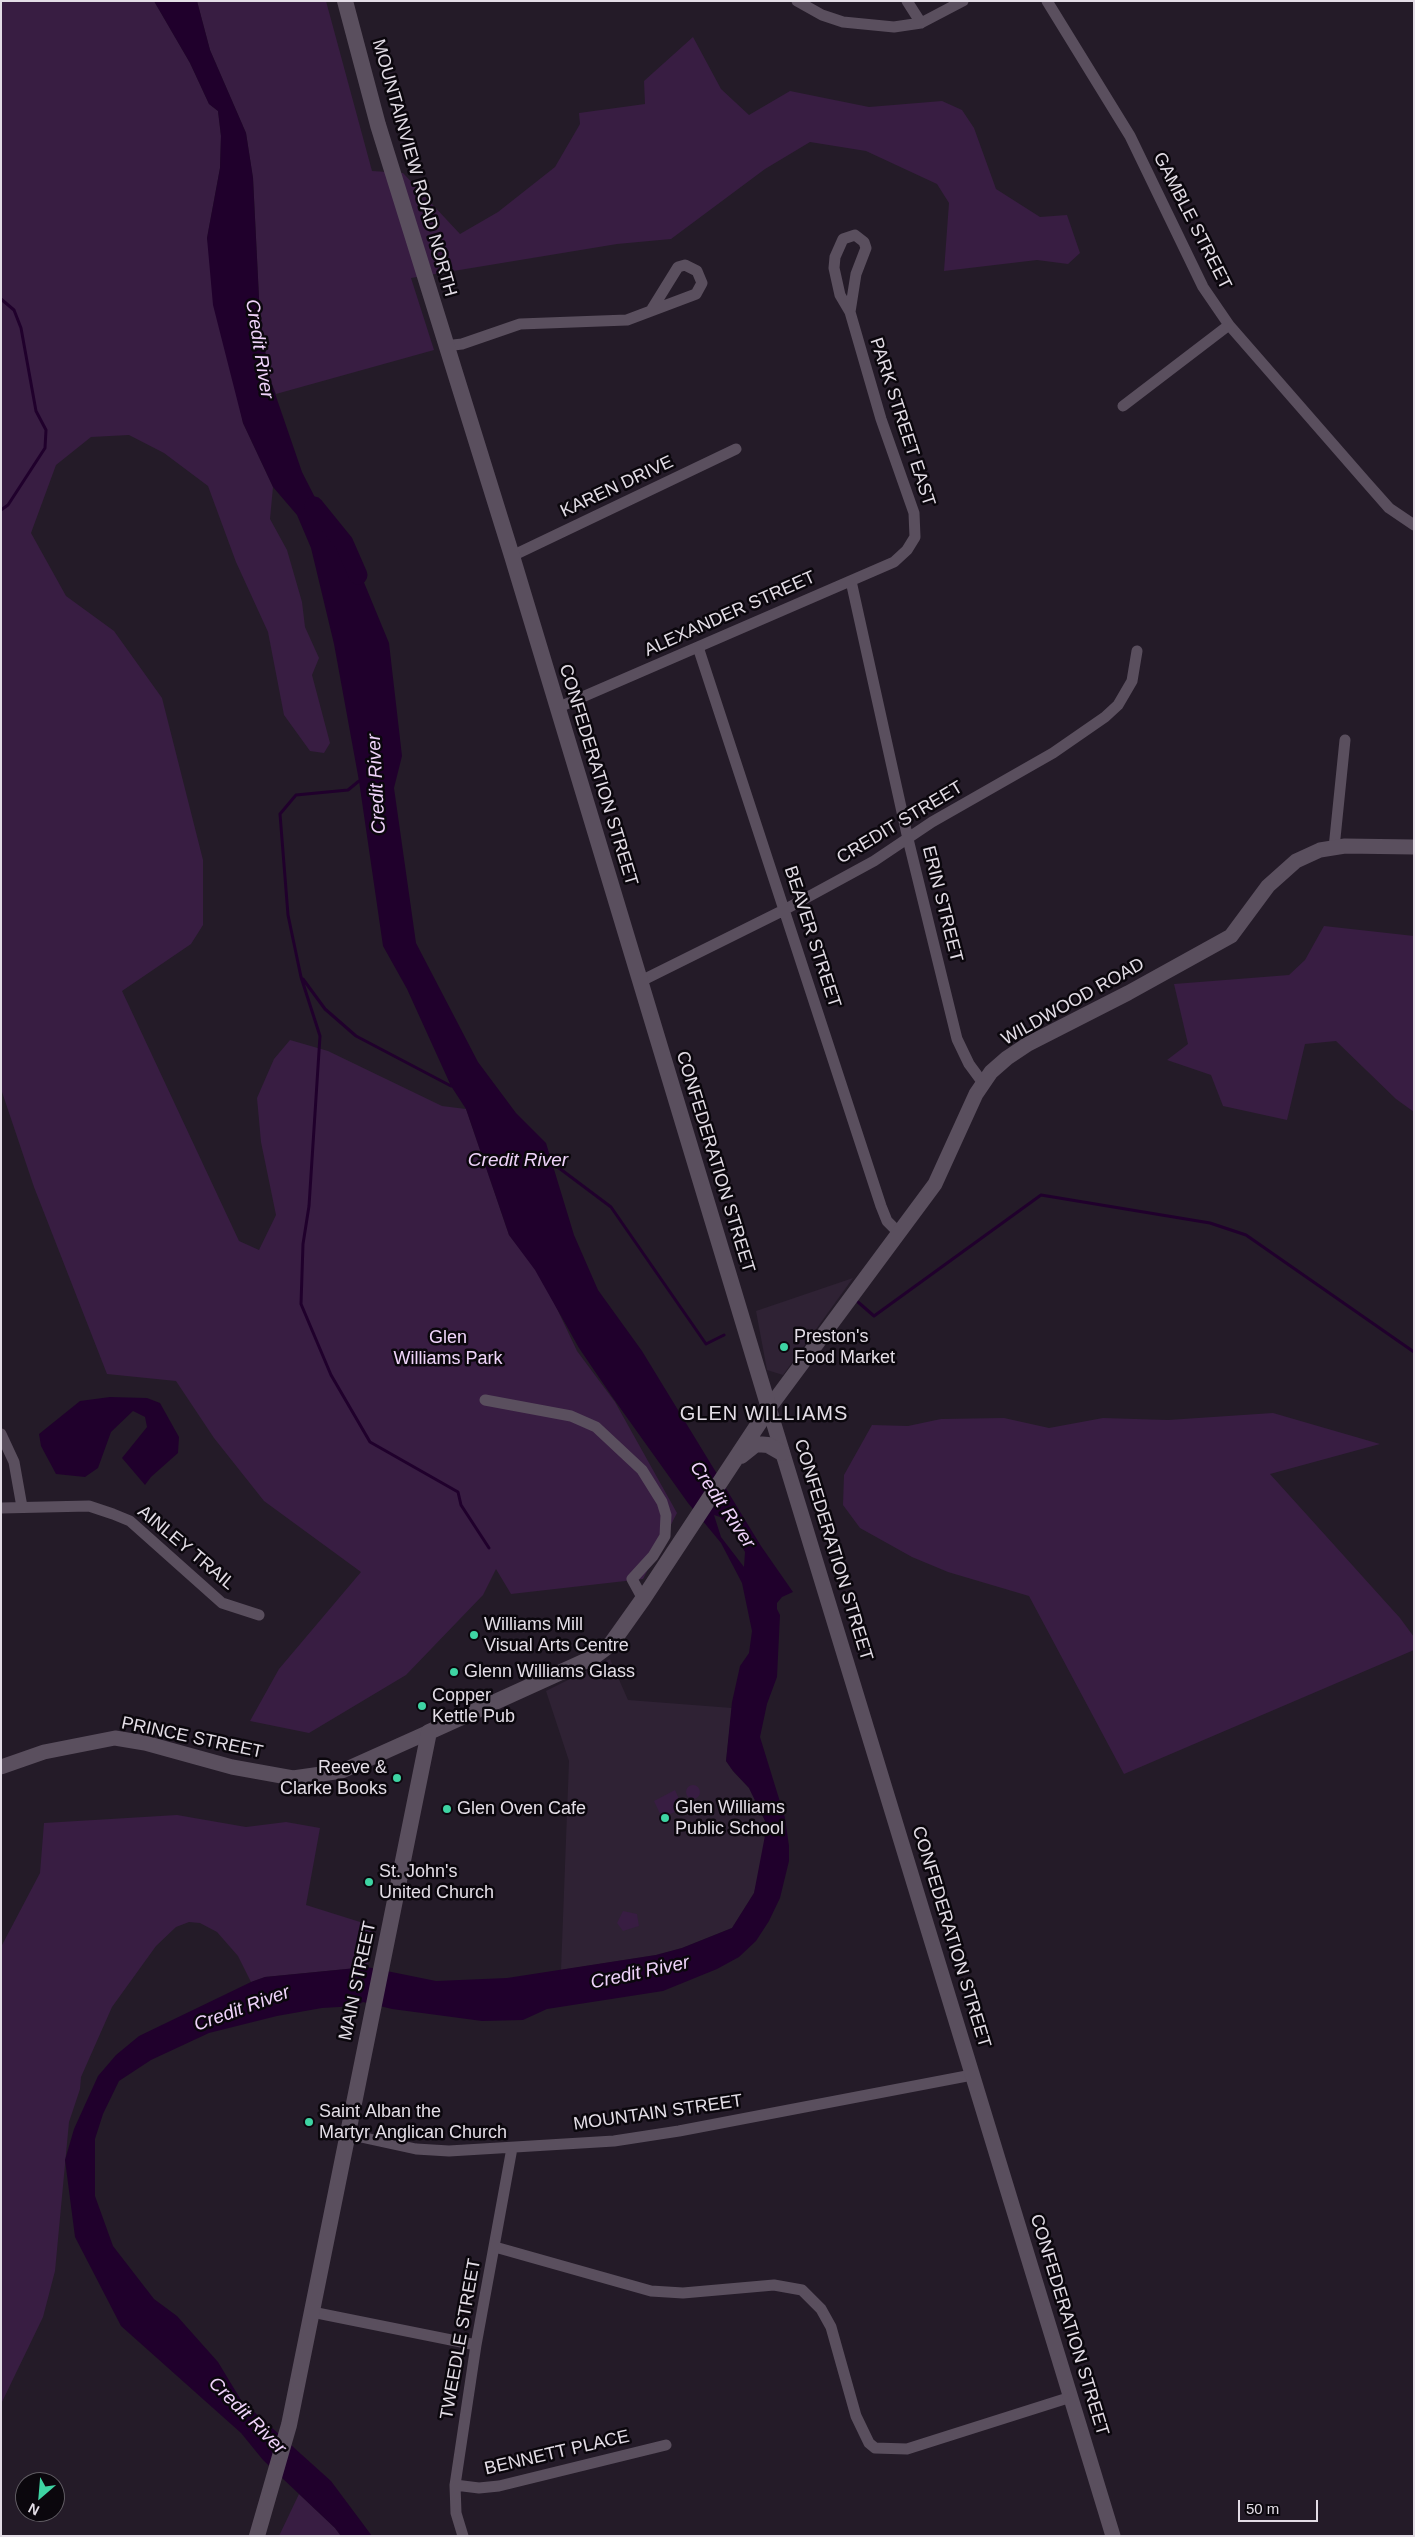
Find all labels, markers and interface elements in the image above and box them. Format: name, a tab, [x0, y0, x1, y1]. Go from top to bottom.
street label: MOUNTAINVIEW ROAD NORTH	[367, 37, 461, 299]
street label: GAMBLE STREET	[1148, 149, 1236, 293]
water label: Credit River	[240, 298, 278, 400]
street label: PARK STREET EAST	[865, 335, 939, 509]
street label: KAREN DRIVE	[557, 451, 677, 523]
street label: ALEXANDER STREET	[641, 567, 819, 661]
street label: CONFEDERATION STREET	[554, 662, 642, 888]
water label: Credit River	[363, 733, 391, 835]
street label: CREDIT STREET	[833, 777, 967, 869]
street label: ERIN STREET	[917, 844, 967, 964]
street label: BEAVER STREET	[779, 863, 845, 1011]
street label: WILDWOOD ROAD	[998, 954, 1148, 1050]
street label: CONFEDERATION STREET	[671, 1049, 759, 1275]
water label: Credit River	[468, 1150, 568, 1172]
place label: Preston's Food Market	[794, 1326, 895, 1368]
park label: Glen Williams Park	[393, 1327, 503, 1370]
marker: Preston's Food Market	[778, 1341, 790, 1353]
district label: GLEN WILLIAMS	[678, 1402, 850, 1426]
street label: CONFEDERATION STREET	[789, 1437, 877, 1663]
water label: Credit River	[685, 1457, 759, 1553]
street label: AINLEY TRAIL	[133, 1501, 239, 1595]
place label: Williams Mill Visual Arts Centre	[484, 1614, 629, 1656]
marker: Williams Mill Visual Arts Centre	[468, 1629, 480, 1641]
place label: Glenn Williams Glass	[464, 1661, 635, 1683]
marker: Glenn Williams Glass	[448, 1666, 460, 1678]
place label: Copper Kettle Pub	[432, 1685, 515, 1728]
marker: Copper Kettle Pub	[416, 1700, 428, 1712]
street label: PRINCE STREET	[119, 1712, 265, 1764]
place label: Reeve & Clarke Books	[280, 1757, 387, 1800]
marker: Reeve & Clarke Books	[391, 1772, 403, 1784]
place label: Glen Williams Public School	[675, 1797, 785, 1840]
place label: Glen Oven Cafe	[457, 1798, 586, 1820]
marker: Glen Oven Cafe	[441, 1803, 453, 1815]
marker: Glen Williams Public School	[659, 1812, 671, 1824]
street label: CONFEDERATION STREET	[907, 1824, 995, 2050]
place label: St. John's United Church	[379, 1861, 494, 1904]
marker: St. John's United Church	[363, 1876, 375, 1888]
street label: MAIN STREET	[335, 1920, 381, 2042]
water label: Credit River	[589, 1951, 691, 1995]
water label: Credit River	[191, 1981, 293, 2037]
street label: MOUNTAIN STREET	[572, 2090, 744, 2136]
place label: Saint Alban the Martyr Anglican Church	[319, 2101, 507, 2144]
marker: Saint Alban the Martyr Anglican Church	[303, 2116, 315, 2128]
street label: CONFEDERATION STREET	[1025, 2212, 1113, 2438]
street label: TWEEDLE STREET	[436, 2257, 486, 2421]
water label: Credit River	[203, 2372, 291, 2460]
street label: BENNETT PLACE	[482, 2426, 632, 2480]
north arrow	[15, 2472, 65, 2522]
scale bar	[1240, 2490, 1320, 2522]
text: N	[26, 2500, 42, 2519]
text: 50 m	[1246, 2500, 1279, 2517]

